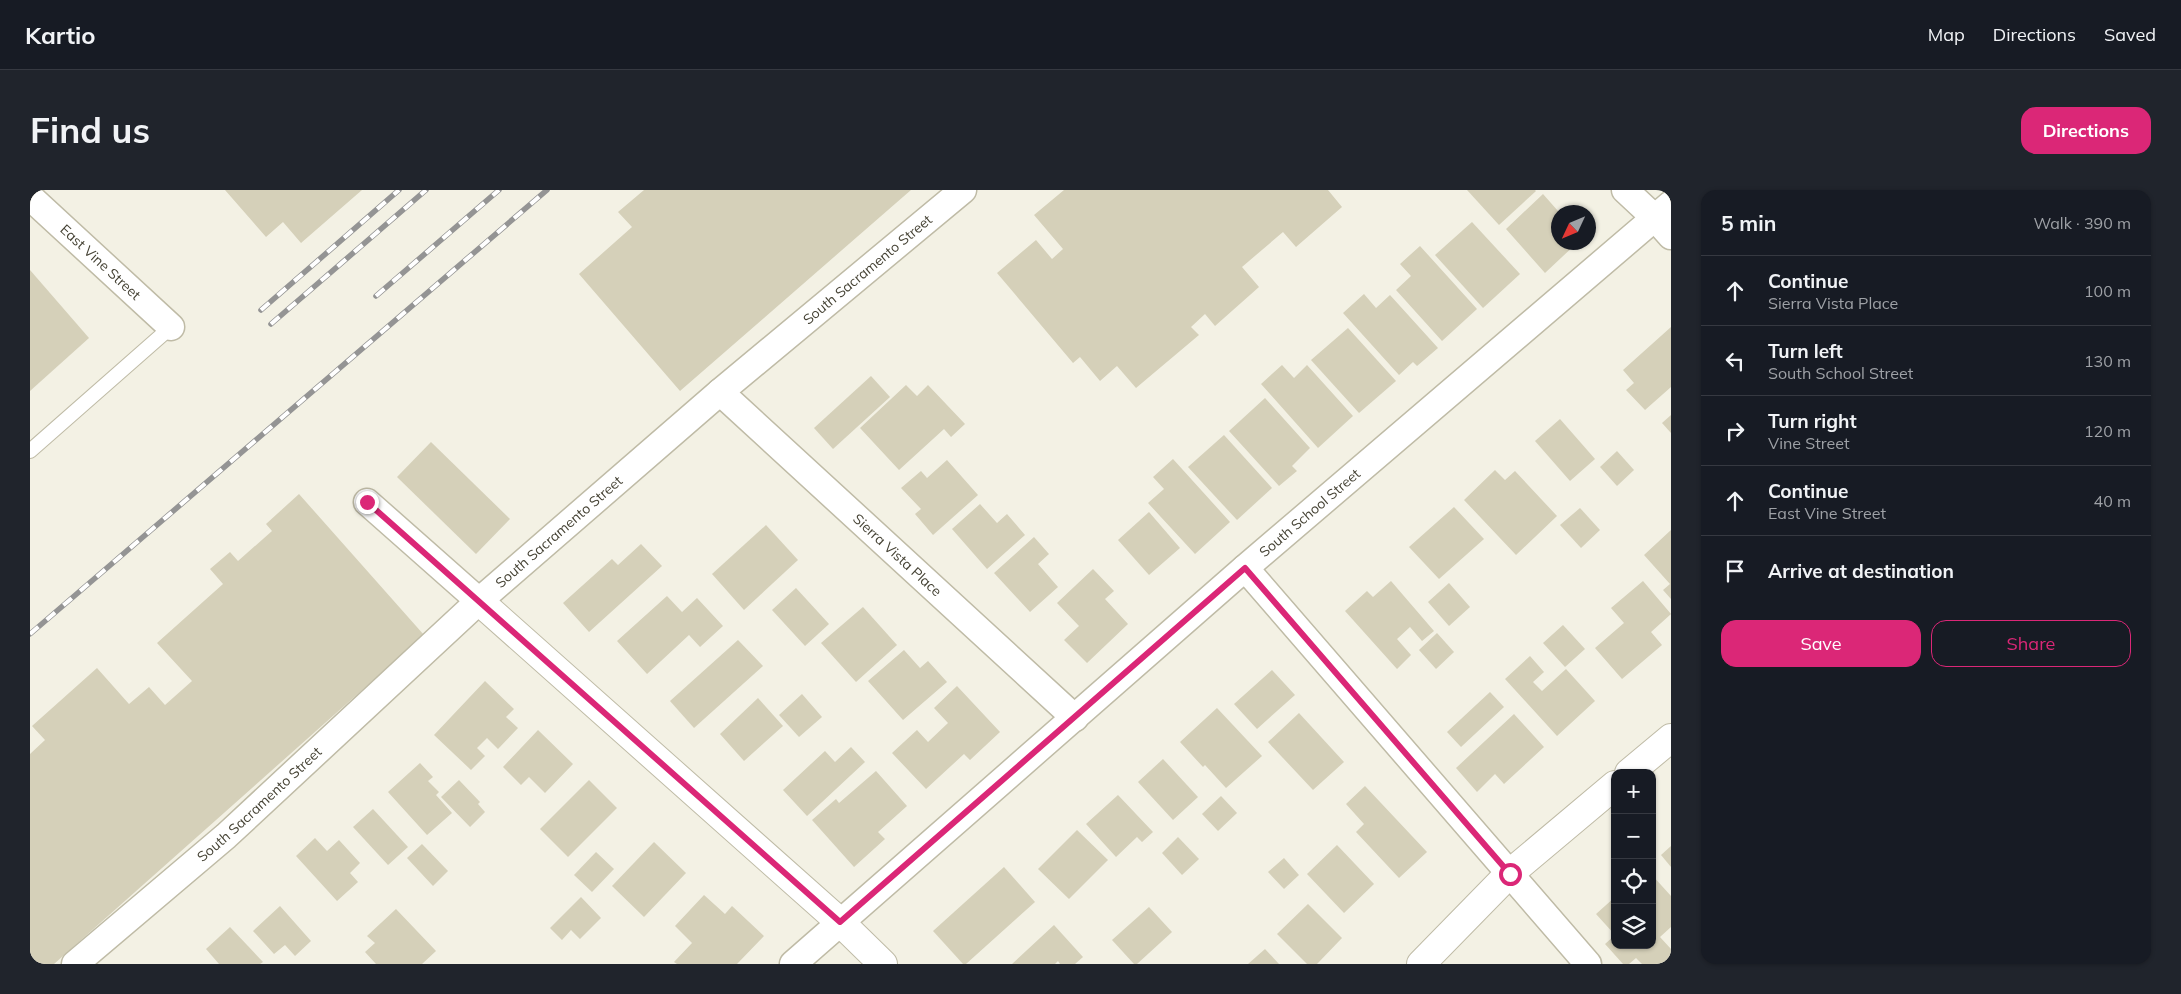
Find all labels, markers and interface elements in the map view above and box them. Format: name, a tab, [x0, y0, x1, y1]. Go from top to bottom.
text: Kartio	[25, 20, 96, 50]
text: Map	[1928, 23, 1965, 46]
text: Directions	[1993, 23, 2076, 46]
text: Saved	[2104, 23, 2156, 46]
button: Directions	[2021, 107, 2151, 154]
text: Find us	[30, 108, 150, 152]
north arrow	[1551, 205, 1596, 250]
text: 5 min	[1721, 210, 1776, 236]
street label: South Sacramento Street	[799, 211, 936, 328]
text: Walk · 390 m	[2033, 213, 2131, 233]
street label: East Vine Street	[56, 220, 145, 304]
text: Continue	[1768, 269, 1848, 293]
icon: ahead	[1721, 277, 1749, 305]
text: 100 m	[2084, 281, 2131, 301]
text: Sierra Vista Place	[1768, 293, 1898, 313]
text: Turn left	[1768, 339, 1843, 363]
icon: left	[1721, 347, 1749, 375]
text: 130 m	[2084, 351, 2131, 371]
text: South School Street	[1768, 363, 1913, 383]
text: Turn right	[1768, 409, 1857, 433]
icon: right	[1721, 417, 1749, 445]
text: 120 m	[2084, 421, 2131, 441]
text: Vine Street	[1768, 433, 1849, 453]
street label: South School Street	[1255, 465, 1364, 561]
street label: South Sacramento Street	[492, 472, 626, 592]
text: Continue	[1768, 479, 1848, 503]
icon: ahead	[1721, 487, 1749, 515]
route end	[356, 491, 379, 514]
text: 40 m	[2094, 491, 2131, 511]
text: East Vine Street	[1768, 503, 1886, 523]
street label: Sierra Vista Place	[849, 510, 946, 600]
icon: arrive	[1721, 557, 1749, 585]
text: Arrive at destination	[1768, 559, 1954, 583]
button: Save	[1721, 620, 1921, 667]
button: Share	[1931, 620, 2131, 667]
street label: South Sacramento Street	[193, 743, 325, 866]
map controls	[1611, 769, 1656, 949]
button: +	[1611, 769, 1656, 814]
button: −	[1611, 814, 1656, 859]
button: locate	[1611, 859, 1656, 904]
route start	[1499, 863, 1522, 886]
button: layers	[1611, 904, 1656, 949]

